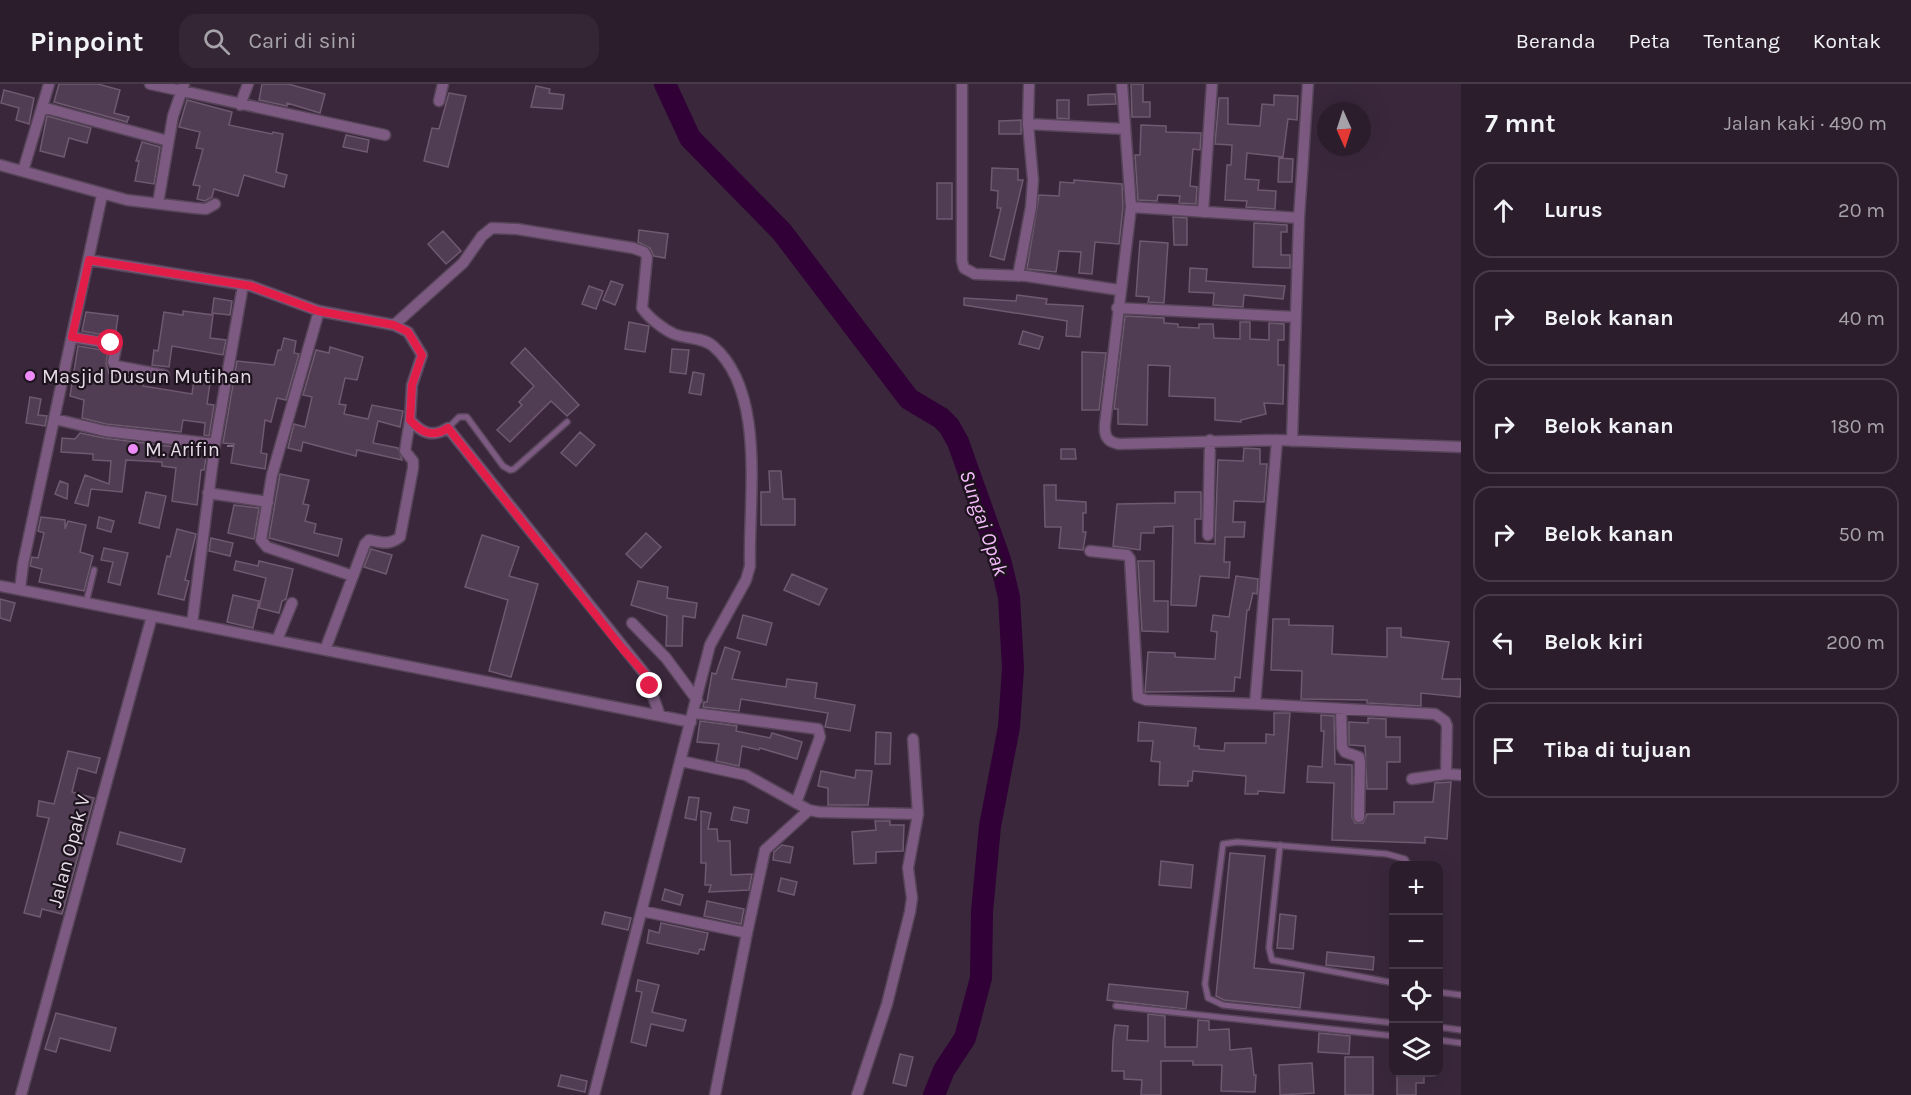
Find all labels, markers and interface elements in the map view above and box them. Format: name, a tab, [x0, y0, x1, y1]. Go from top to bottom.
search box	[179, 14, 599, 68]
text: Pinpoint	[30, 25, 143, 58]
icon: search	[200, 25, 233, 58]
text: Cari di sini	[248, 28, 357, 54]
text: Beranda	[1516, 29, 1596, 53]
text: Peta	[1629, 29, 1670, 53]
text: Tentang	[1703, 29, 1780, 53]
text: Kontak	[1813, 29, 1881, 53]
north arrow	[1317, 102, 1371, 156]
text: 7 mnt	[1485, 108, 1556, 139]
text: Jalan kaki · 490 m	[1724, 112, 1887, 135]
icon: ahead	[1487, 194, 1520, 227]
text: Lurus	[1544, 197, 1603, 223]
text: 20 m	[1838, 199, 1885, 222]
icon: right	[1487, 302, 1520, 335]
text: Belok kanan	[1544, 305, 1674, 331]
text: 40 m	[1839, 307, 1885, 330]
route start	[97, 329, 123, 355]
place label: Masjid Dusun Mutihan	[42, 365, 252, 388]
marker: Masjid Dusun Mutihan	[23, 369, 37, 383]
icon: right	[1487, 410, 1520, 443]
text: Belok kanan	[1544, 413, 1674, 439]
text: 180 m	[1831, 415, 1885, 438]
place label: M. Arifin	[145, 438, 220, 461]
marker: M. Arifin	[126, 442, 140, 456]
water label: Sungai Opak	[955, 467, 1013, 579]
icon: right	[1487, 518, 1520, 551]
text: Belok kanan	[1544, 521, 1674, 547]
text: 50 m	[1838, 523, 1885, 546]
icon: left	[1487, 626, 1520, 659]
text: Belok kiri	[1544, 629, 1644, 655]
text: 200 m	[1826, 631, 1885, 654]
route end	[636, 672, 662, 698]
icon: arrive	[1487, 734, 1520, 767]
text: Tiba di tujuan	[1544, 737, 1691, 763]
street label: Jalan Opak V	[43, 792, 95, 910]
map controls	[1389, 861, 1443, 1077]
button: +	[1389, 861, 1443, 915]
button: −	[1389, 915, 1443, 969]
button: locate	[1389, 969, 1443, 1023]
button: layers	[1389, 1023, 1443, 1077]

